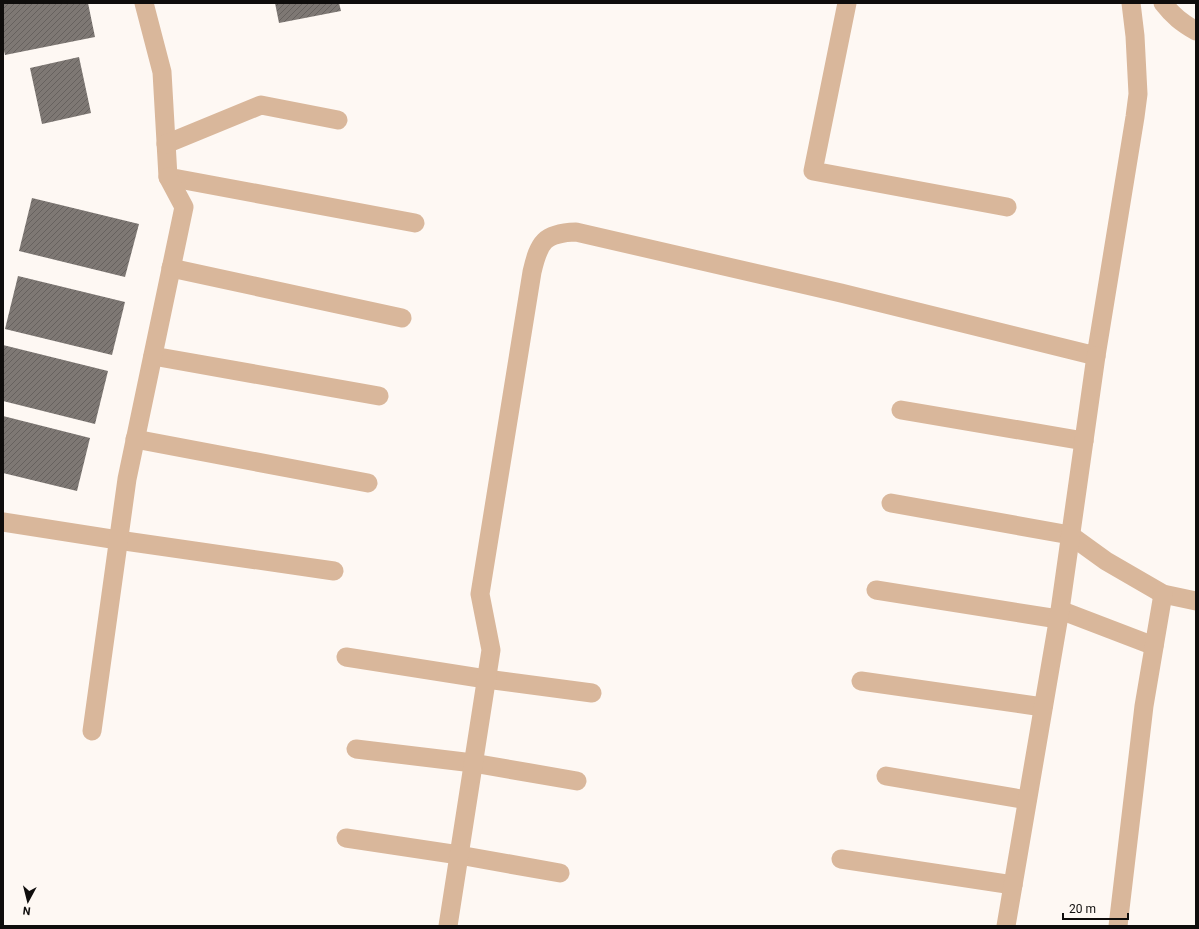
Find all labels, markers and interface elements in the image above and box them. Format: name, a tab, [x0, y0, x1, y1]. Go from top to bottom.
north arrow	[8, 881, 48, 921]
scale bar	[1063, 895, 1128, 921]
text: 20 m	[1069, 902, 1096, 916]
text: N	[22, 903, 31, 917]

